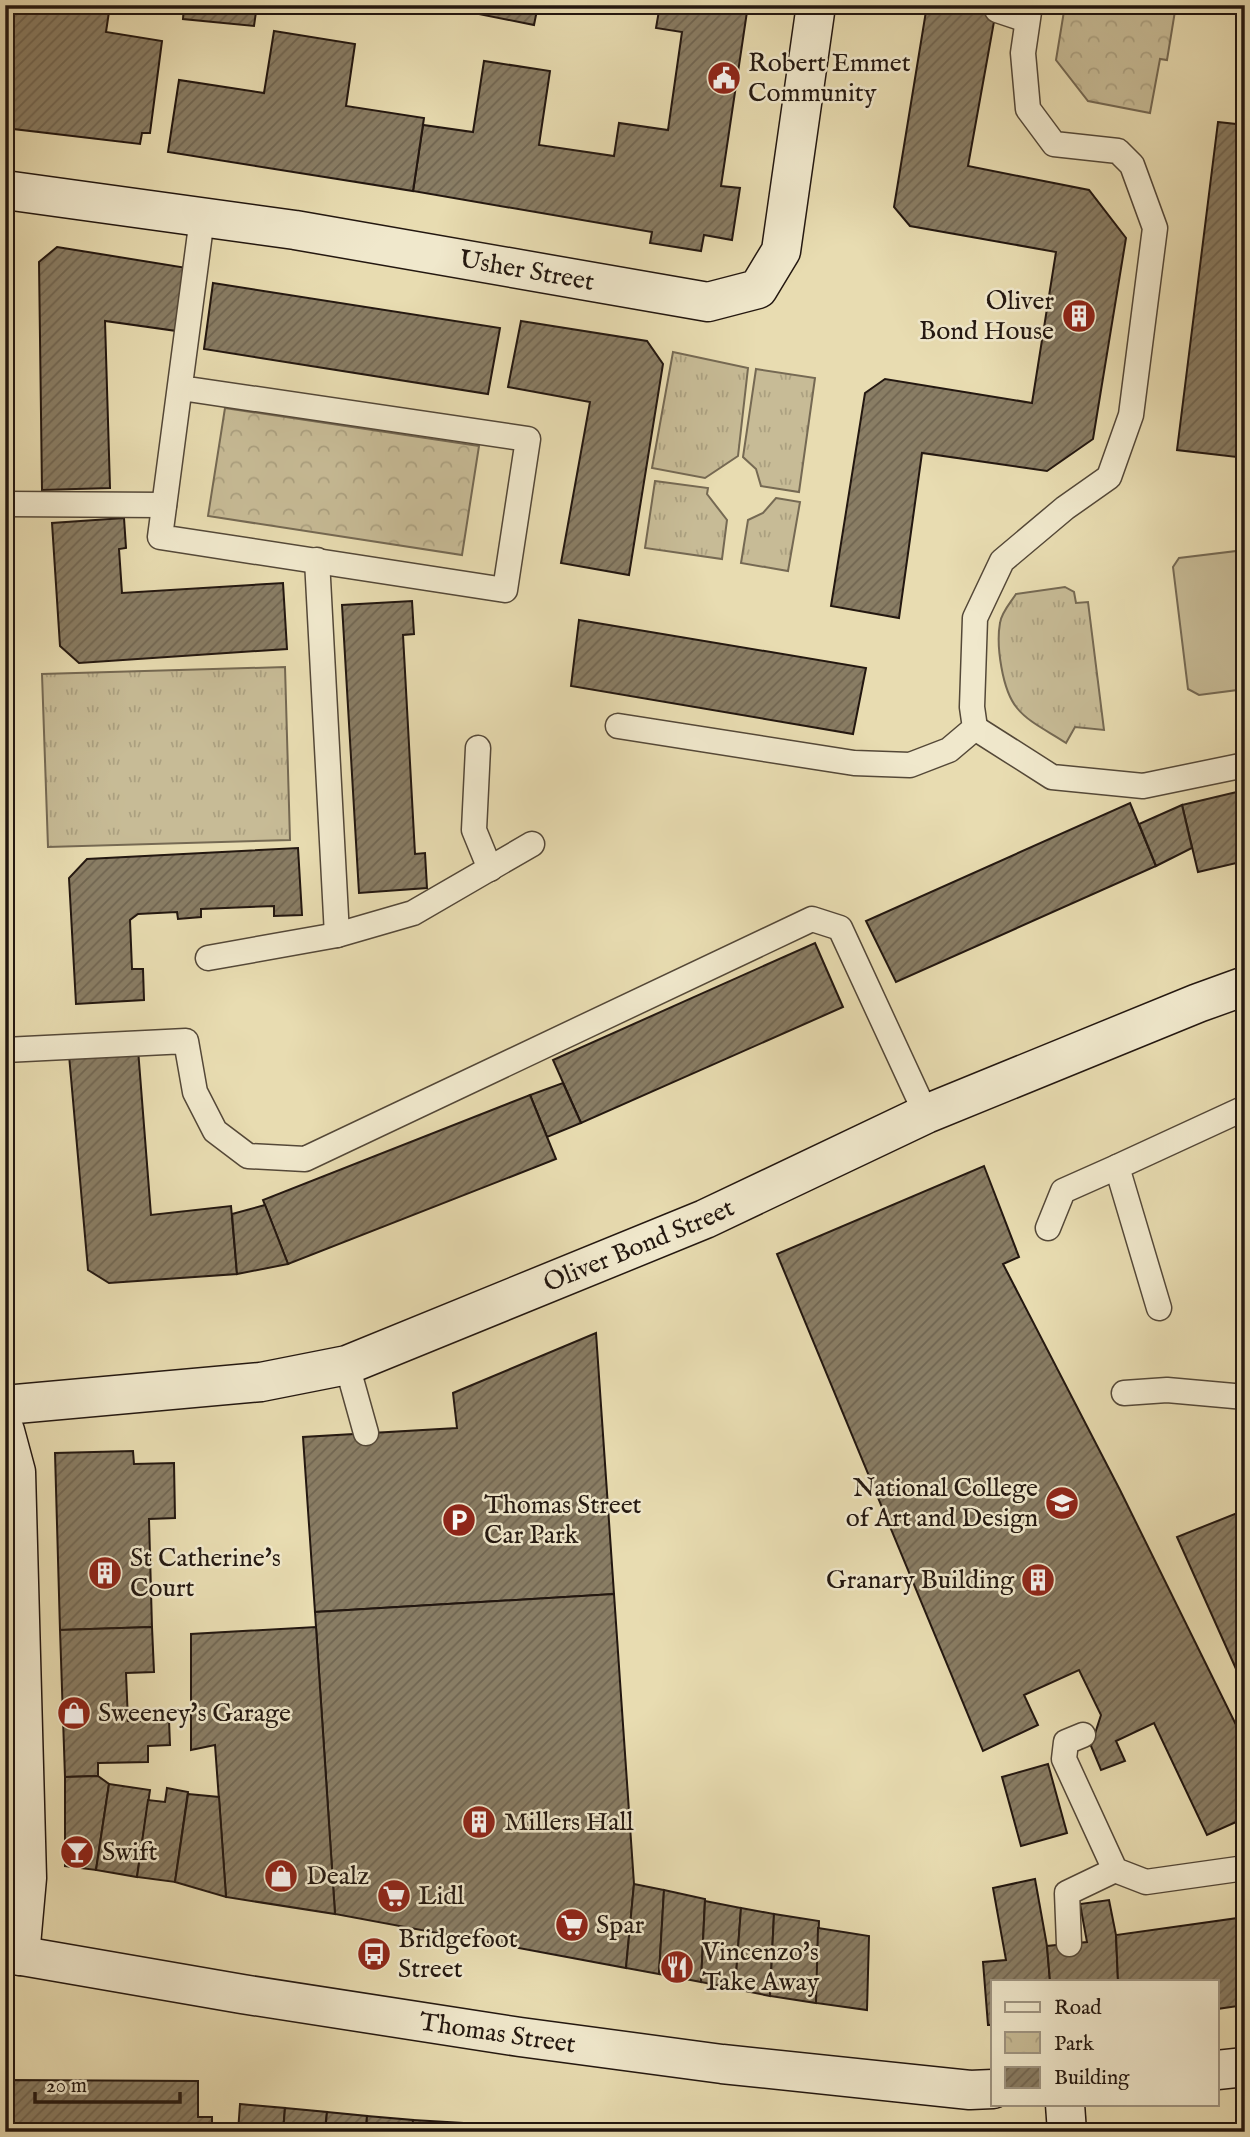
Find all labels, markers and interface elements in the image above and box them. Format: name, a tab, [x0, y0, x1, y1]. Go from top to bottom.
place label: Robert Emmet Community	[748, 47, 911, 110]
public building icon: Robert Emmet Community	[705, 59, 743, 97]
street label: Usher Street	[457, 242, 597, 298]
place label: Oliver Bond House	[919, 285, 1054, 348]
building icon: Oliver Bond House	[1060, 297, 1098, 335]
street label: Oliver Bond Street	[539, 1191, 740, 1300]
place label: National College of Art and Design	[846, 1472, 1038, 1535]
school or university icon: National College of Art and Design	[1043, 1484, 1081, 1522]
place label: Thomas Street Car Park	[484, 1489, 642, 1552]
parking icon: Thomas Street Car Park	[440, 1501, 478, 1539]
place label: St Catherine's Court	[130, 1542, 281, 1605]
building icon: St Catherine's Court	[86, 1554, 124, 1592]
building icon: Granary Building	[1019, 1561, 1057, 1599]
place label: Granary Building	[826, 1564, 1015, 1597]
shop icon: Sweeney's Garage	[55, 1694, 93, 1732]
place label: Sweeney's Garage	[98, 1697, 291, 1730]
building icon: Millers Hall	[460, 1803, 498, 1841]
place label: Millers Hall	[504, 1806, 635, 1839]
bar icon: Swift	[58, 1833, 96, 1871]
place label: Swift	[102, 1836, 157, 1869]
shop icon: Dealz	[262, 1857, 300, 1895]
place label: Dealz	[306, 1860, 369, 1893]
supermarket icon: Lidl	[375, 1877, 413, 1915]
place label: Lidl	[418, 1880, 465, 1913]
supermarket icon: Spar	[553, 1906, 591, 1944]
place label: Spar	[596, 1909, 645, 1942]
place label: Bridgefoot Street	[398, 1923, 518, 1986]
bus stop icon: Bridgefoot Street	[355, 1935, 393, 1973]
place label: Vincenzo's Take Away	[701, 1936, 820, 1999]
restaurant icon: Vincenzo's Take Away	[658, 1948, 696, 1986]
legend	[991, 1980, 1218, 2106]
text: Road	[1054, 1995, 1102, 2022]
street label: Thomas Street	[417, 2005, 578, 2061]
text: Park	[1054, 2031, 1095, 2058]
scale bar	[35, 2060, 180, 2104]
text: Building	[1054, 2065, 1130, 2092]
text: 20 m	[46, 2073, 87, 2100]

